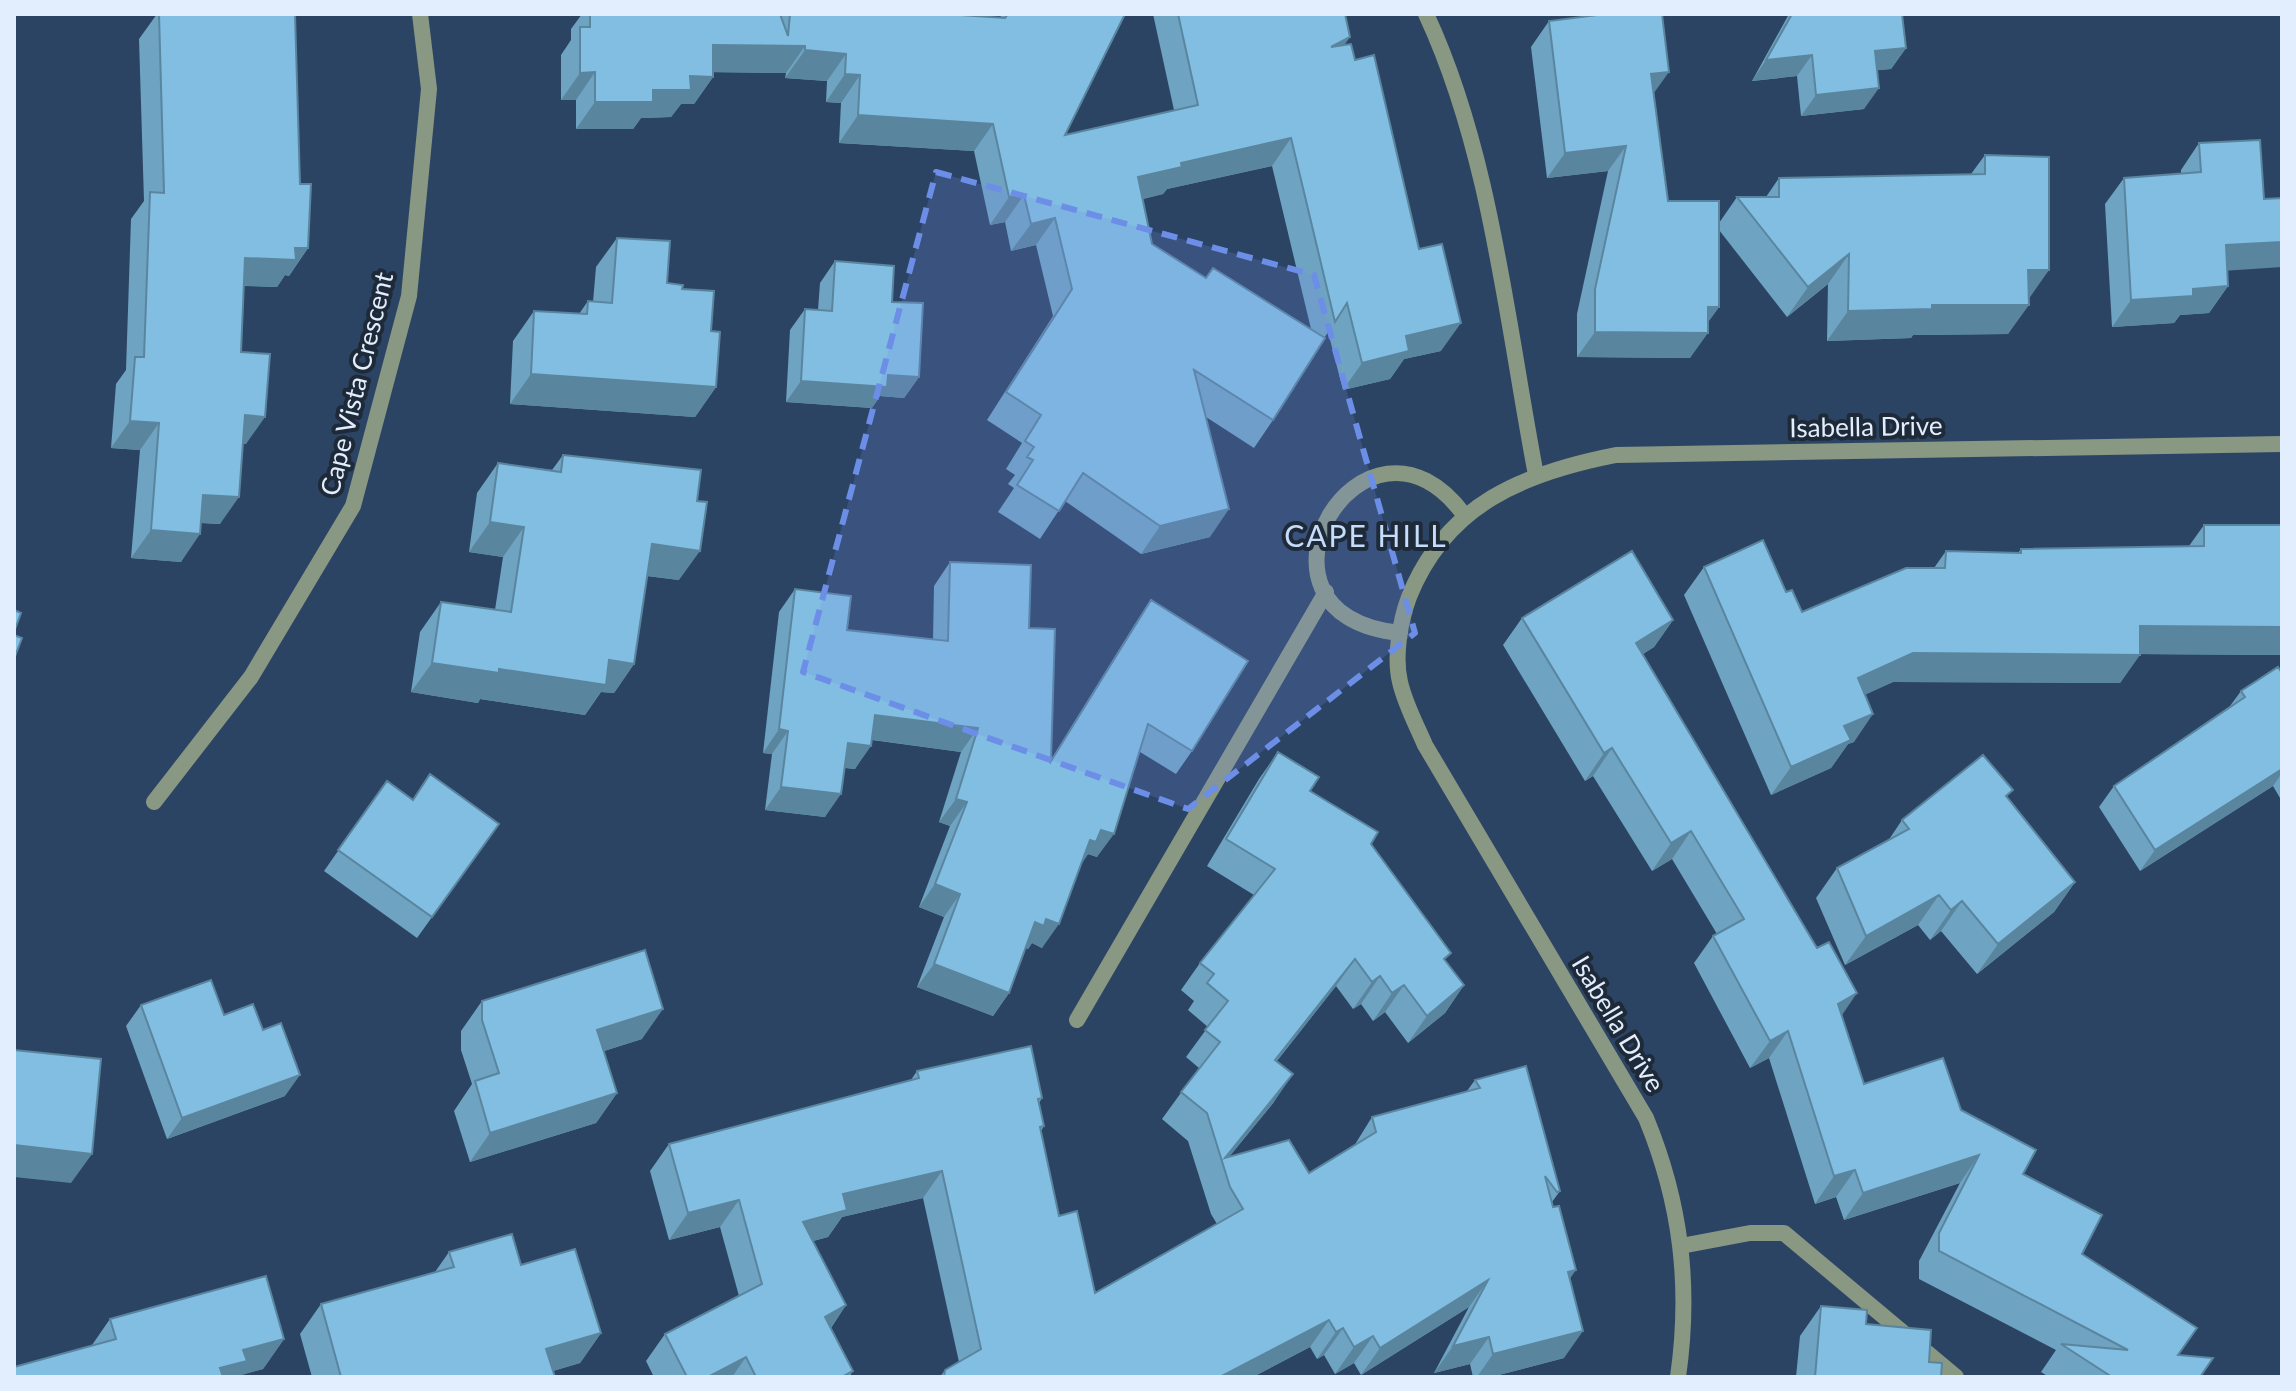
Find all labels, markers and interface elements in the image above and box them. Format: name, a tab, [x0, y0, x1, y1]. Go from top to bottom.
street label: Cape Vista Crescent	[313, 268, 399, 499]
street label: Isabella Drive	[1789, 409, 1943, 443]
district label: CAPE HILL	[1284, 517, 1448, 553]
street label: Isabella Drive	[1566, 950, 1672, 1097]

